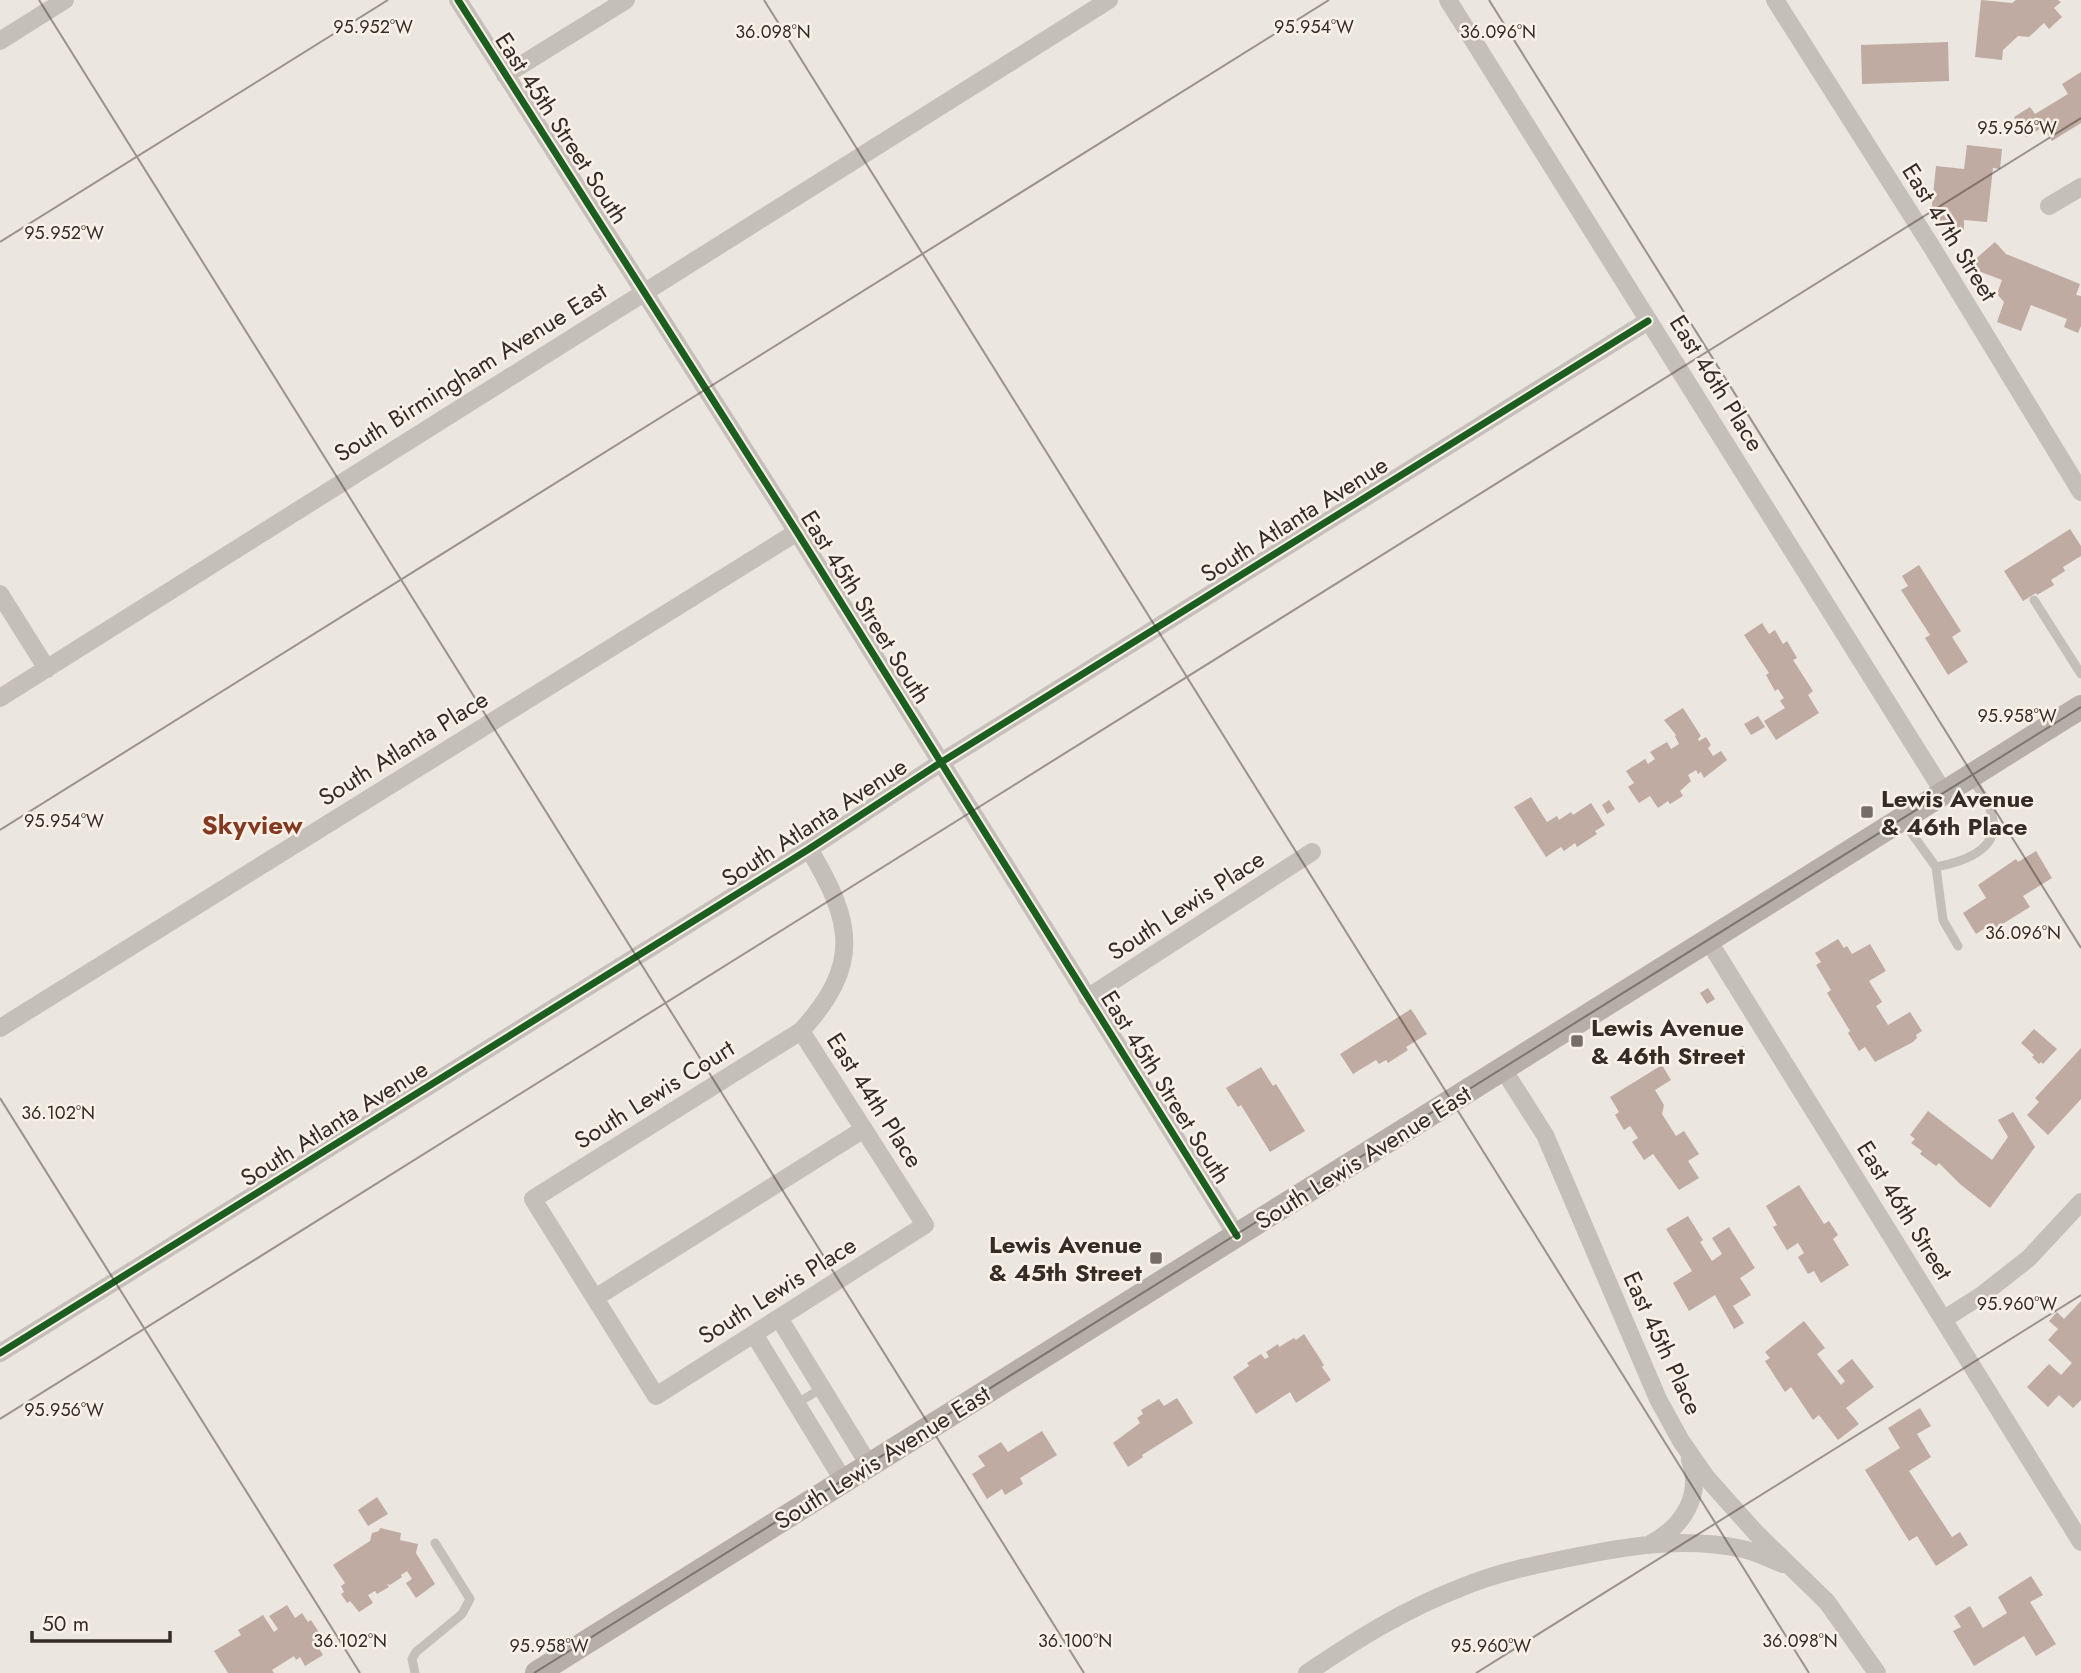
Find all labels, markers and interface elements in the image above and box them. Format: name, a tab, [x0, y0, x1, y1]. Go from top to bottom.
text: 95.952°W	[333, 14, 413, 40]
text: 95.954°W	[1274, 14, 1354, 40]
text: 36.098°N	[735, 19, 811, 45]
text: 36.096°N	[1460, 19, 1536, 45]
street label: East 45th Street South	[487, 25, 637, 231]
text: 95.956°W	[1977, 115, 2057, 141]
street label: East 47th Street	[1894, 156, 2007, 308]
text: 95.952°W	[24, 220, 104, 246]
street label: South Birmingham Avenue East	[327, 273, 613, 470]
street label: East 46th Place	[1661, 308, 1773, 458]
street label: South Atlanta Avenue	[1194, 447, 1394, 591]
street label: East 45th Street South	[792, 504, 940, 710]
street label: South Atlanta Place	[311, 682, 495, 814]
text: 95.958°W	[1977, 703, 2057, 729]
street label: South Atlanta Avenue	[714, 749, 914, 895]
place label: Lewis Avenue & 46th Place	[1881, 781, 2034, 844]
marker: Lewis Avenue & 46th Place	[1859, 804, 1875, 820]
district label: Skyview	[201, 806, 303, 844]
text: 95.954°W	[24, 808, 104, 834]
street label: South Lewis Place	[1101, 841, 1271, 969]
text: 36.096°N	[1985, 920, 2061, 946]
street label: East 45th Street South	[1092, 984, 1240, 1190]
place label: Lewis Avenue & 46th Street	[1591, 1010, 1745, 1073]
street label: East 44th Place	[818, 1025, 932, 1175]
street label: South Lewis Court	[567, 1031, 741, 1157]
marker: Lewis Avenue & 46th Street	[1569, 1033, 1585, 1049]
street label: South Atlanta Avenue	[234, 1051, 434, 1195]
street label: South Lewis Avenue East	[1248, 1076, 1478, 1238]
text: 36.102°N	[21, 1100, 95, 1126]
street label: East 46th Street	[1848, 1134, 1962, 1286]
street label: South Lewis Place	[691, 1227, 863, 1353]
place label: Lewis Avenue & 45th Street	[989, 1227, 1142, 1290]
marker: Lewis Avenue & 45th Street	[1148, 1250, 1164, 1266]
street label: East 45th Place	[1614, 1266, 1712, 1420]
text: 95.960°W	[1977, 1291, 2057, 1317]
street label: South Lewis Avenue East	[767, 1376, 997, 1538]
text: 95.956°W	[24, 1397, 104, 1423]
scale bar	[32, 1600, 170, 1644]
text: 50 m	[42, 1609, 89, 1639]
text: 36.102°N	[313, 1628, 387, 1654]
text: 36.100°N	[1038, 1628, 1112, 1654]
text: 36.098°N	[1762, 1628, 1838, 1654]
text: 95.958°W	[509, 1633, 589, 1659]
text: 95.960°W	[1451, 1633, 1531, 1659]

